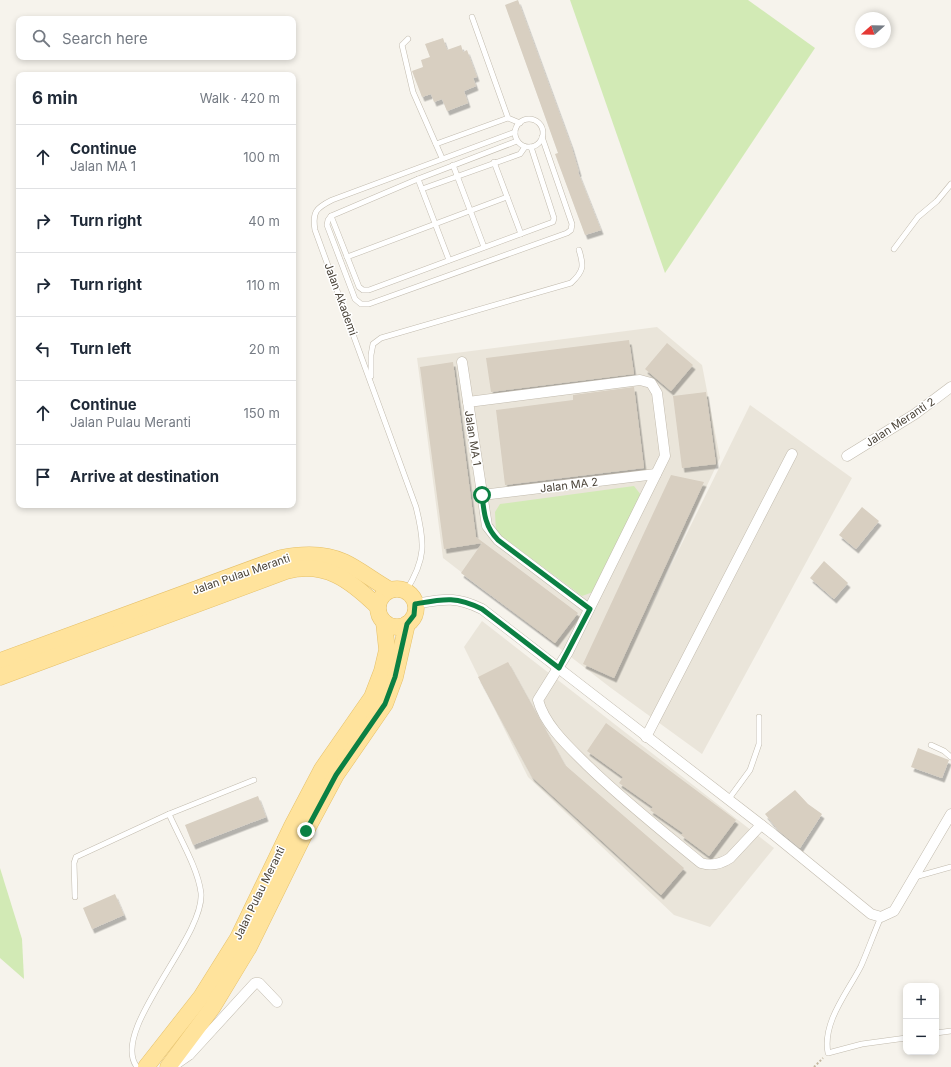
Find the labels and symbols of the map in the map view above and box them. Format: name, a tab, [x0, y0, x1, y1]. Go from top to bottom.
north arrow	[855, 12, 891, 48]
street label: Jalan Akademi	[321, 261, 361, 337]
street label: Jalan Meranti 2	[863, 394, 937, 450]
street label: Jalan MA 1	[462, 409, 484, 467]
street label: Jalan MA 2	[539, 475, 599, 495]
route start	[473, 486, 491, 504]
street label: Jalan Pulau Meranti	[190, 551, 292, 597]
route end	[297, 822, 315, 840]
street label: Jalan Pulau Meranti	[230, 844, 288, 942]

